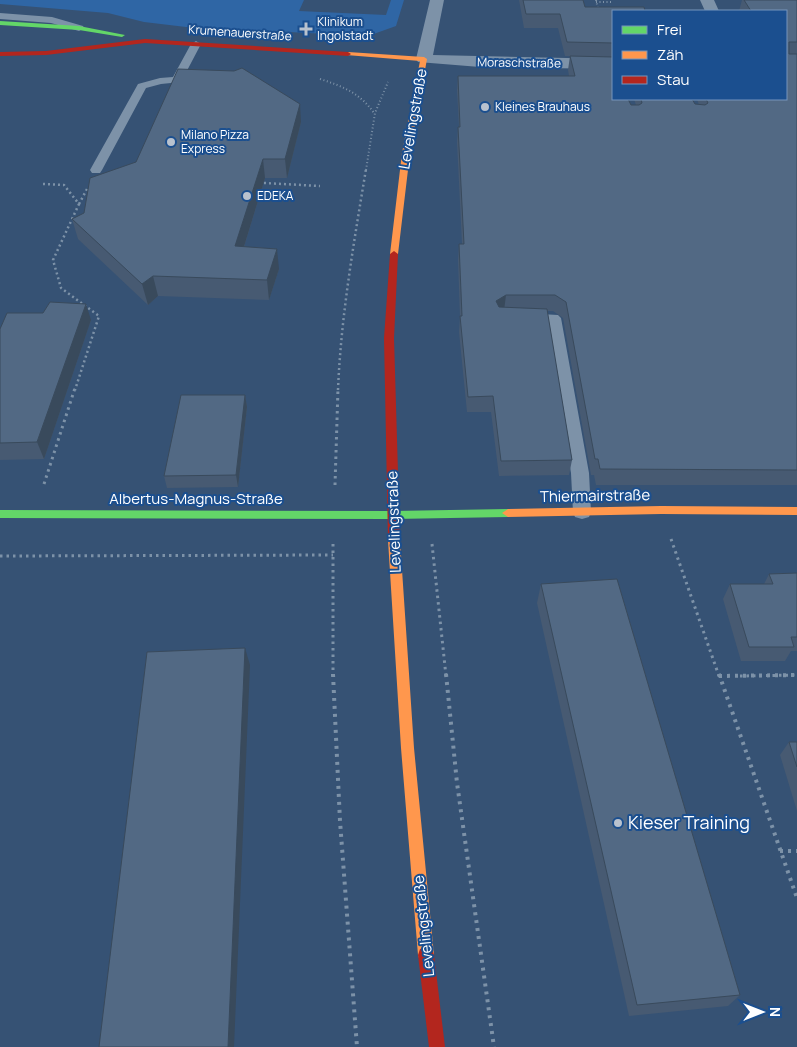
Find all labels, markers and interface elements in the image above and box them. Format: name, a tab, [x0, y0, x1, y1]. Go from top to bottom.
legend	[612, 10, 787, 100]
place label: Klinikum Ingolstadt	[317, 13, 374, 44]
text: Frei	[657, 19, 682, 40]
street label: Krumenauerstraße	[188, 20, 292, 45]
marker: Klinikum Ingolstadt	[299, 22, 313, 36]
text: Zäh	[657, 44, 684, 65]
street label: Moraschstraße	[477, 53, 561, 72]
street label: Levelingstraße	[393, 67, 432, 171]
text: Stau	[657, 69, 690, 90]
place label: Kleines Brauhaus	[495, 98, 590, 115]
marker: Kleines Brauhaus	[479, 101, 491, 113]
place label: Milano Pizza Express	[181, 126, 249, 157]
marker: Milano Pizza Express	[165, 136, 177, 148]
place label: EDEKA	[257, 187, 294, 204]
marker: EDEKA	[241, 190, 253, 202]
street label: Levelingstraße	[381, 470, 406, 573]
street label: Thiermairstraße	[540, 484, 651, 507]
street label: Albertus-Magnus-Straße	[109, 488, 283, 509]
place label: Kieser Training	[628, 810, 750, 834]
marker: Kieser Training	[612, 817, 624, 829]
street label: Levelingstraße	[408, 874, 439, 978]
north arrow	[737, 987, 787, 1037]
text: N	[766, 1007, 785, 1017]

